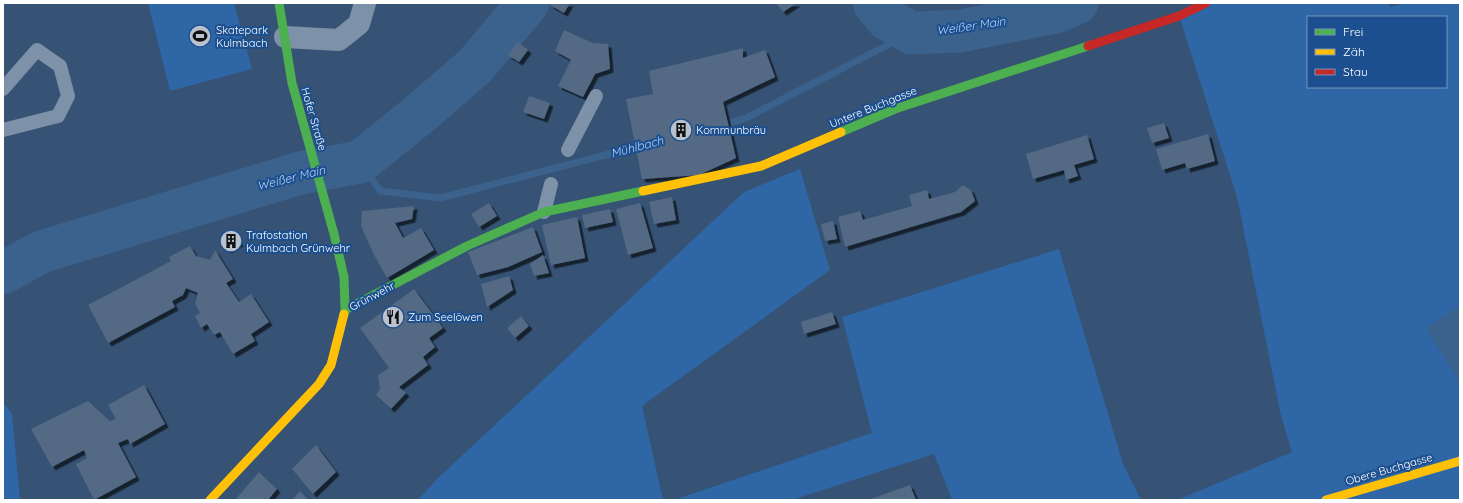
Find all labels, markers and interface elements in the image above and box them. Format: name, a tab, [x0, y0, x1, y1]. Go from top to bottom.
water label: Weißer Main	[936, 13, 1007, 38]
legend	[1307, 16, 1447, 88]
sports icon: Skatepark Kulmbach	[187, 23, 213, 49]
place label: Skatepark Kulmbach	[216, 23, 268, 50]
text: Frei	[1343, 24, 1363, 39]
text: Zäh	[1343, 44, 1365, 59]
text: Stau	[1343, 64, 1368, 79]
street label: Untere Buchgasse	[827, 83, 919, 131]
street label: Hofer Straße	[298, 86, 330, 152]
building icon: Kommunbräu	[668, 117, 694, 143]
place label: Kommunbräu	[696, 123, 766, 137]
water label: Mühlbach	[609, 132, 665, 161]
water label: Weißer Main	[255, 162, 327, 193]
building icon: Trafostation Kulmbach Grünwehr	[218, 228, 244, 254]
place label: Trafostation Kulmbach Grünwehr	[246, 228, 351, 255]
street label: Grünwehr	[347, 278, 398, 314]
restaurant icon: Zum Seelöwen	[380, 304, 406, 330]
place label: Zum Seelöwen	[408, 310, 483, 324]
street label: Obere Buchgasse	[1344, 450, 1434, 488]

